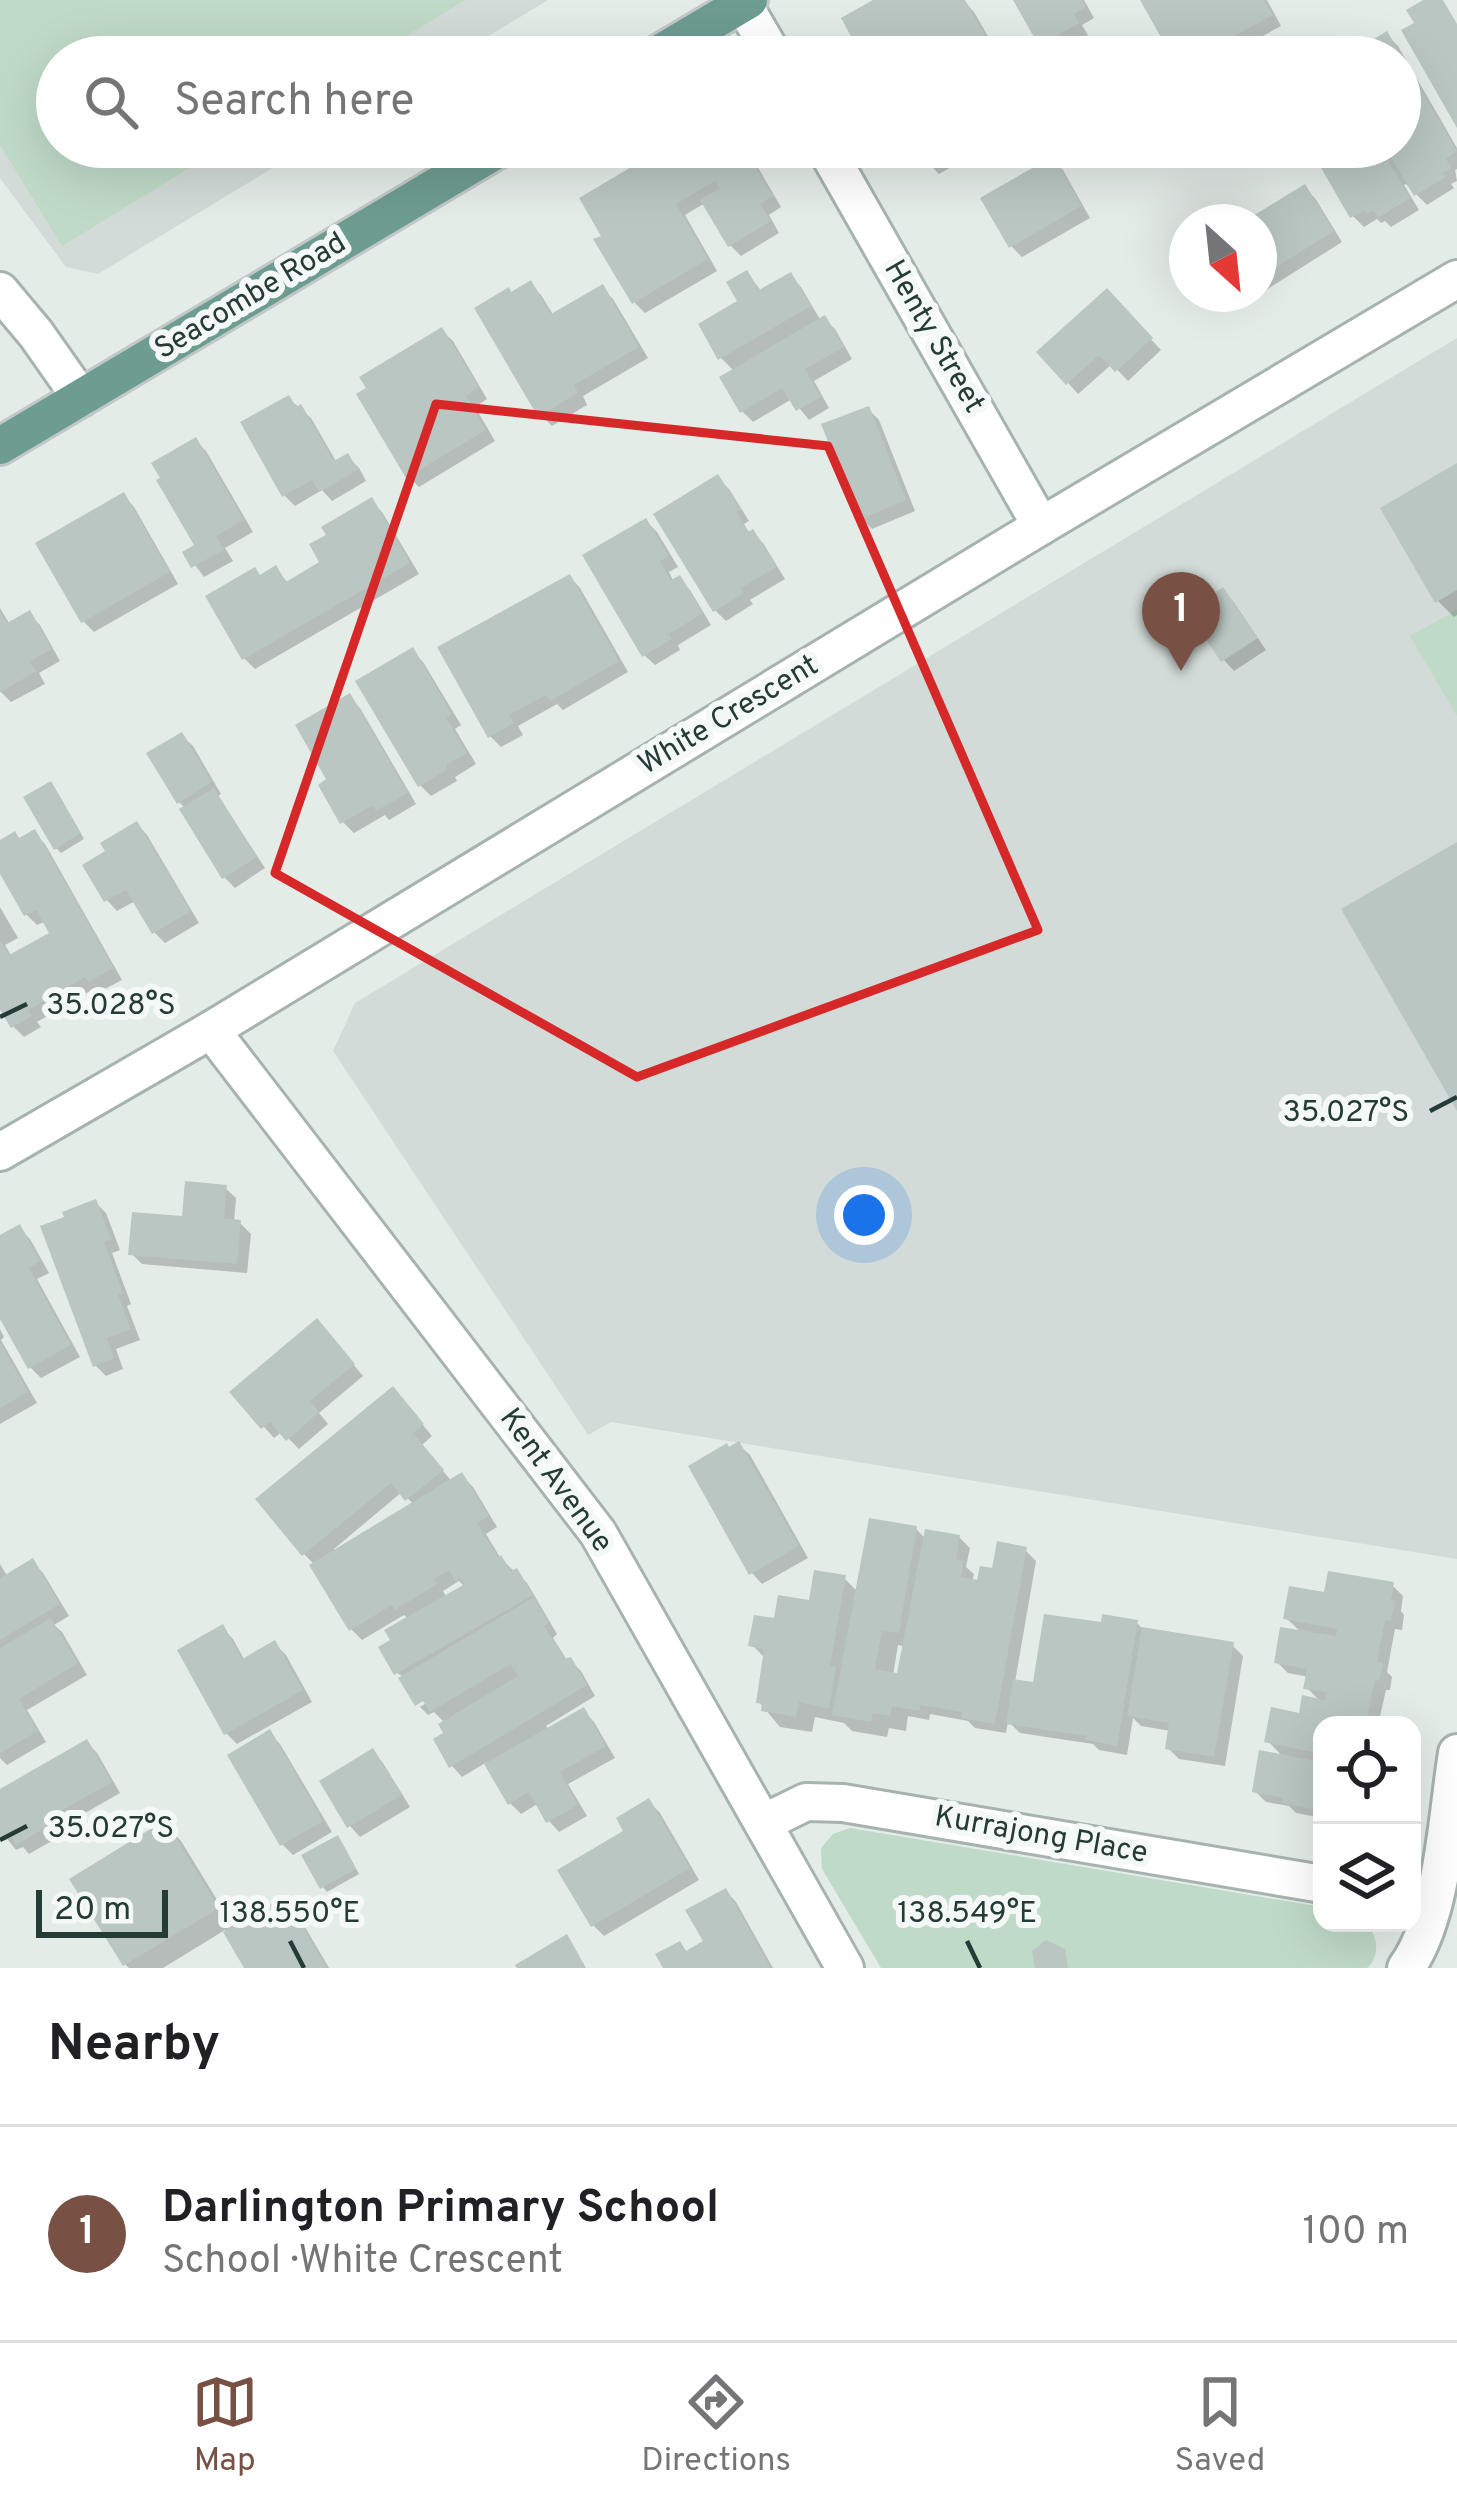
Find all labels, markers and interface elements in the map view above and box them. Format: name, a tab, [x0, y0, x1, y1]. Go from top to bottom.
search box	[36, 36, 1421, 168]
icon: search	[78, 69, 144, 135]
text: Search here	[174, 74, 414, 131]
north arrow	[1169, 204, 1277, 312]
street label: Seacombe Road	[149, 225, 353, 369]
street label: Henty Street	[874, 254, 992, 420]
pin: 1	[1142, 572, 1220, 671]
street label: White Crescent	[632, 648, 826, 784]
text: 35.028°S	[46, 988, 176, 1025]
text: 35.027°S	[1283, 1095, 1409, 1132]
your location	[834, 1185, 894, 1245]
street label: Kent Avenue	[490, 1402, 620, 1560]
map controls	[1313, 1716, 1421, 1932]
button: locate	[1313, 1716, 1421, 1824]
street label: Kurrajong Place	[931, 1799, 1151, 1873]
text: 35.027°S	[48, 1811, 174, 1848]
button: layers	[1313, 1824, 1421, 1932]
scale bar	[36, 1884, 168, 1937]
text: 20 m	[54, 1890, 131, 1932]
text: 138.550°E	[220, 1896, 360, 1933]
text: 138.549°E	[897, 1896, 1037, 1933]
text: Nearby	[48, 2014, 220, 2079]
text: Darlington Primary School	[162, 2181, 719, 2238]
text: 1	[79, 2209, 95, 2258]
text: 100 m	[1302, 2209, 1409, 2258]
text: School · White Crescent	[162, 2238, 563, 2287]
tab: Map	[192, 2369, 258, 2483]
tab: Directions	[641, 2369, 791, 2483]
tab: Saved	[1175, 2369, 1265, 2483]

